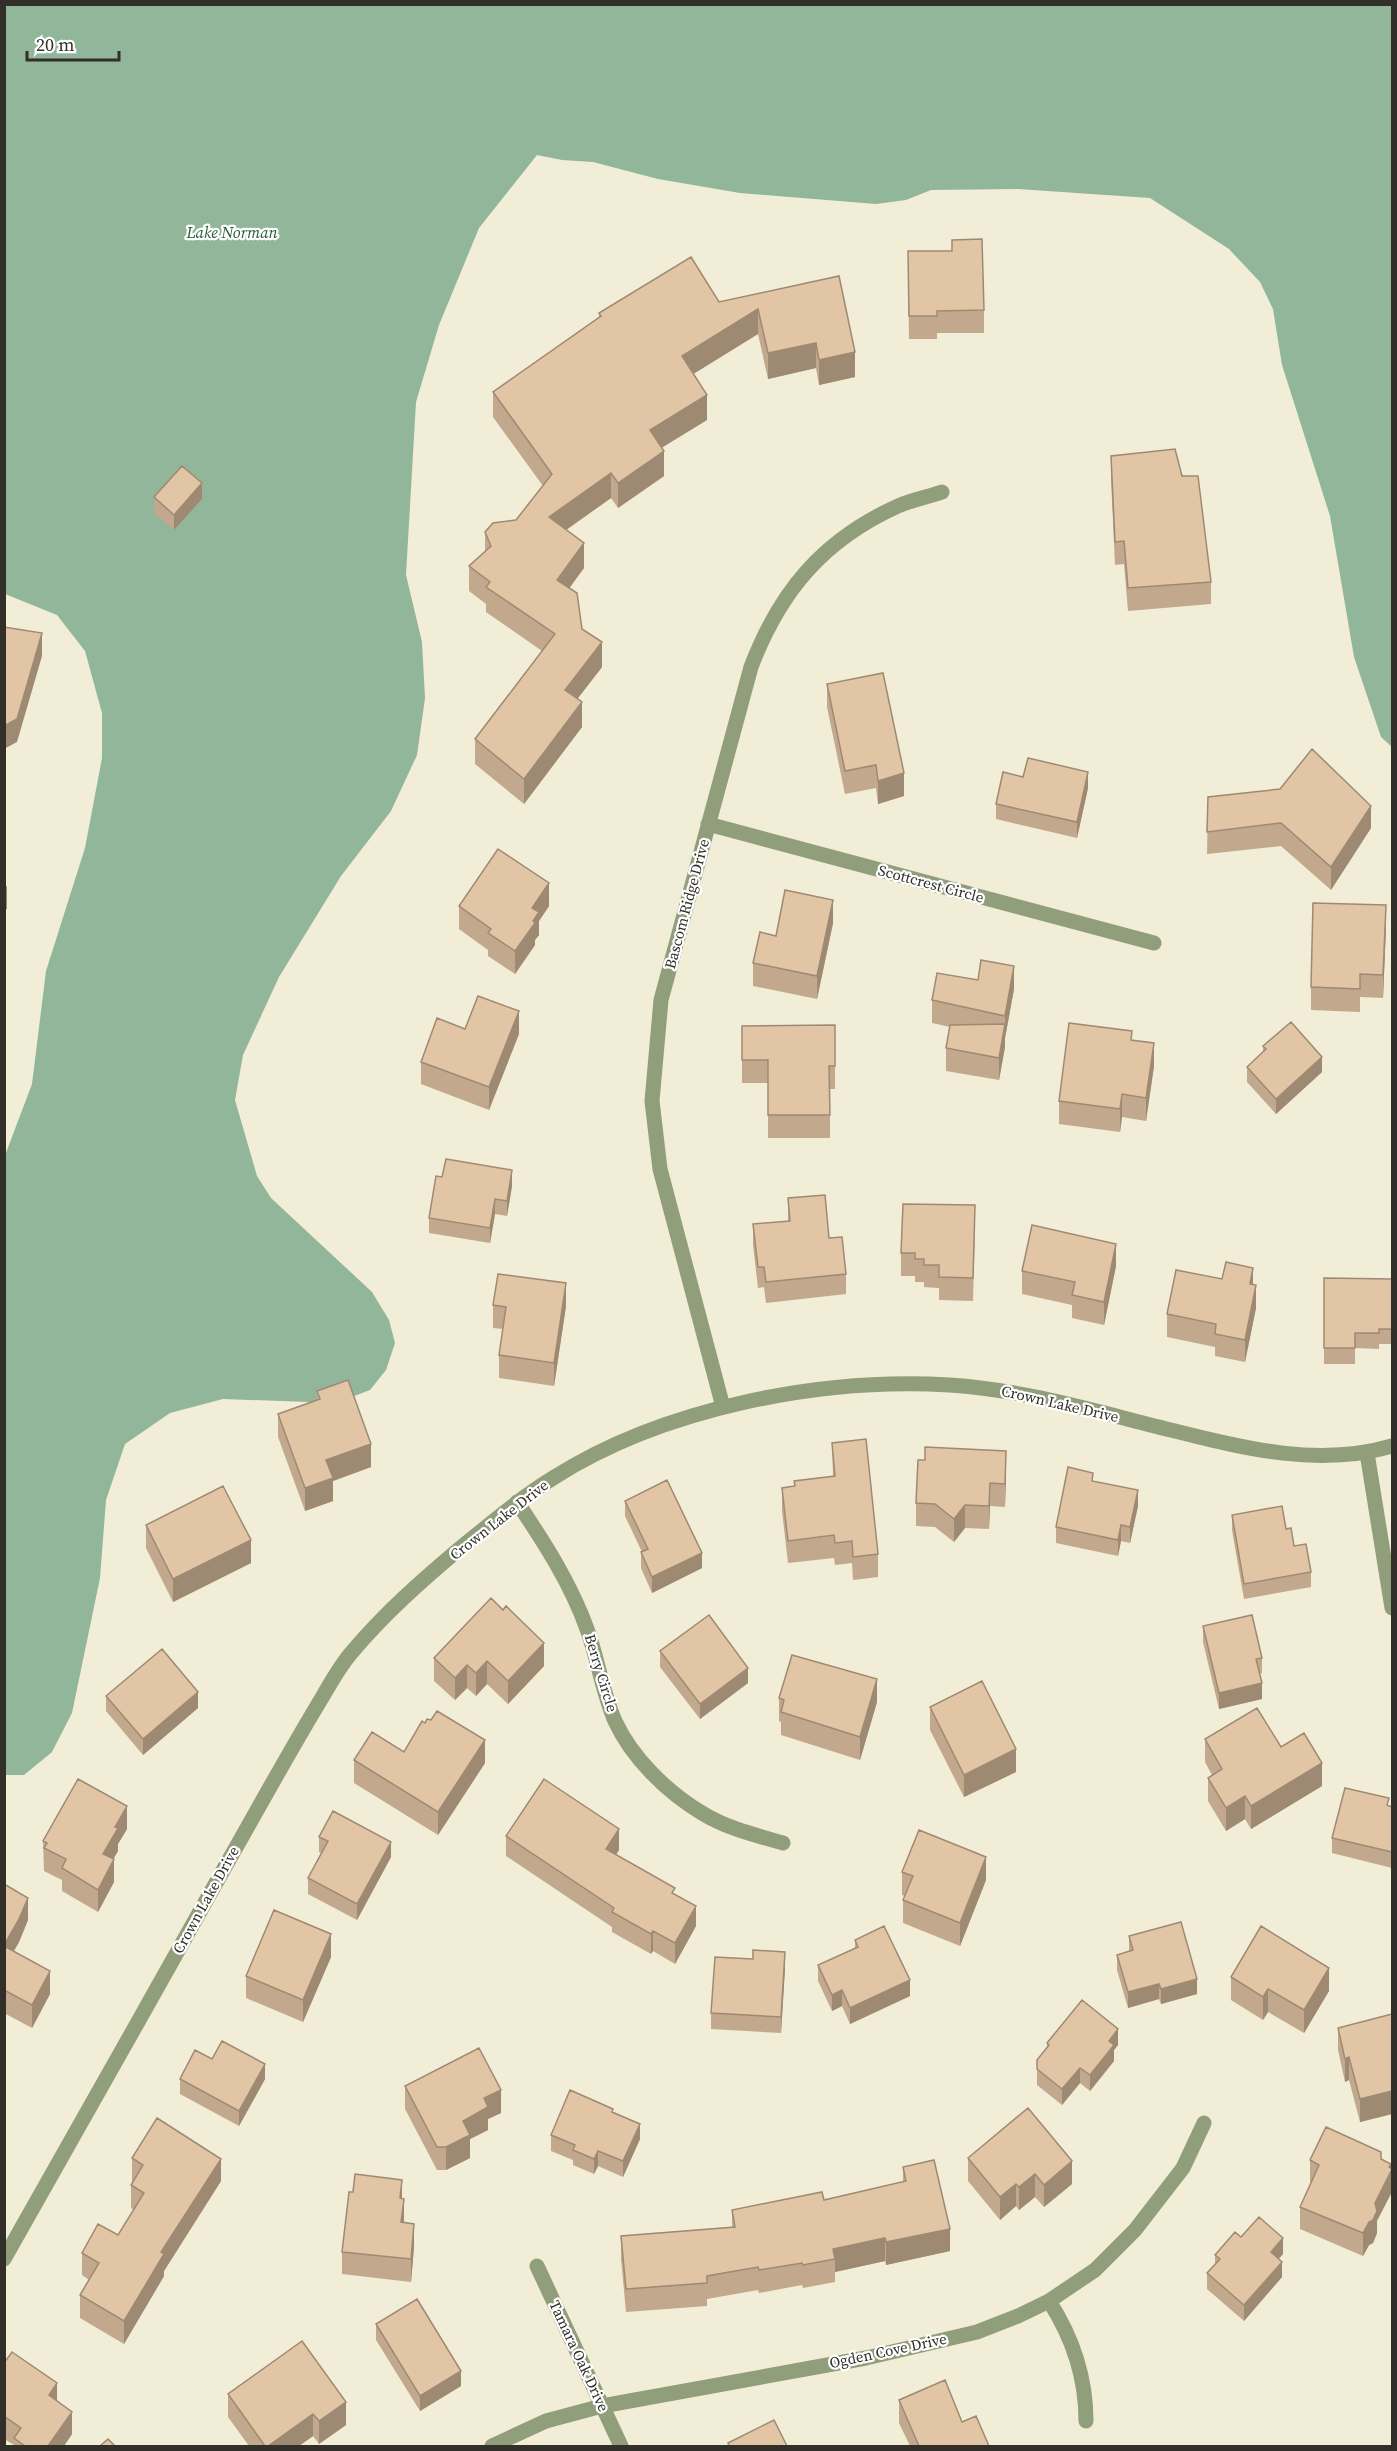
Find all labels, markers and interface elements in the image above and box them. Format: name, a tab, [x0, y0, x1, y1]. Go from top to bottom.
scale bar	[27, 24, 118, 62]
text: 20 m	[36, 32, 74, 57]
water label: Lake Norman	[185, 221, 278, 243]
street label: Bascom Ridge Drive	[659, 836, 714, 971]
street label: Scottcrest Circle	[876, 859, 987, 908]
street label: Crown Lake Drive	[999, 1380, 1121, 1427]
street label: Crown Lake Drive	[445, 1474, 553, 1565]
street label: Berry Circle	[580, 1631, 623, 1715]
street label: Crown Lake Drive	[167, 1842, 244, 1957]
street label: Tamara Oak Drive	[544, 2297, 615, 2415]
street label: Ogden Cove Drive	[827, 2328, 949, 2373]

